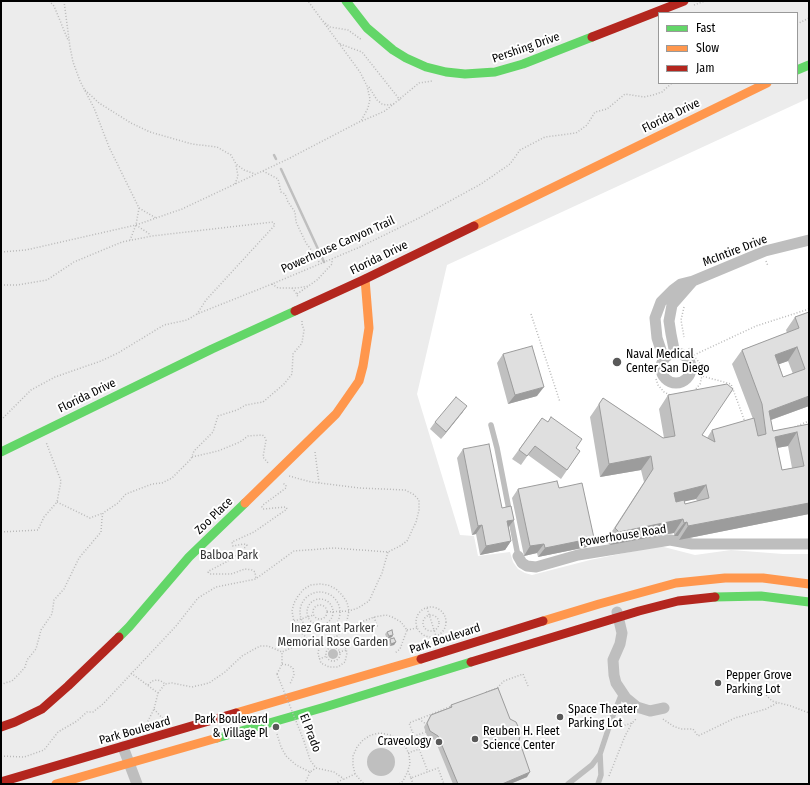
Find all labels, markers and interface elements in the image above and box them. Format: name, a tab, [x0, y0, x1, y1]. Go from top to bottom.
legend	[658, 12, 798, 84]
text: Fast	[696, 21, 715, 35]
street label: Pershing Drive	[490, 30, 562, 66]
text: Slow	[696, 41, 719, 55]
text: Jam	[696, 61, 714, 75]
street label: Florida Drive	[640, 96, 702, 136]
street label: Powerhouse Canyon Trail	[279, 213, 397, 277]
street label: McIntire Drive	[701, 232, 769, 270]
street label: Florida Drive	[348, 238, 410, 278]
place label: Naval Medical Center San Diego	[626, 348, 709, 376]
marker: Naval Medical Center San Diego	[611, 356, 623, 368]
street label: Florida Drive	[56, 376, 118, 416]
street label: Zoo Place	[192, 495, 236, 537]
street label: Powerhouse Road	[578, 522, 668, 550]
park label: Balboa Park	[200, 549, 258, 563]
street label: Park Boulevard	[408, 621, 482, 657]
park label: Inez Grant Parker Memorial Rose Garden	[278, 622, 388, 650]
place label: Pepper Grove Parking Lot	[726, 669, 792, 697]
marker: Pepper Grove Parking Lot	[713, 678, 723, 688]
place label: Space Theater Parking Lot	[568, 703, 637, 731]
street label: El Prado	[296, 712, 324, 754]
marker: Space Theater Parking Lot	[555, 712, 565, 722]
place label: Park Boulevard & Village Pl	[194, 713, 268, 741]
street label: Park Boulevard	[98, 714, 172, 748]
marker: Park Boulevard & Village Pl	[271, 722, 281, 732]
place label: Reuben H. Fleet Science Center	[483, 725, 560, 753]
marker: Reuben H. Fleet Science Center	[470, 734, 480, 744]
place label: Craveology	[378, 735, 431, 749]
marker: Craveology	[434, 737, 444, 747]

